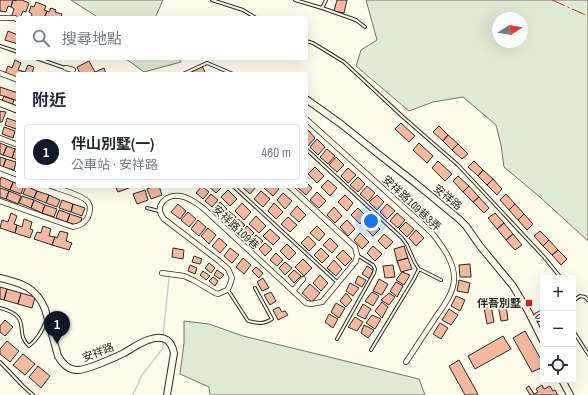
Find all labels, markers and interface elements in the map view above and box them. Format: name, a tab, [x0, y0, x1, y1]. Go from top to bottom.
north arrow	[492, 12, 528, 48]
search box	[16, 16, 308, 60]
icon: search	[30, 27, 52, 49]
text: 搜尋地點	[62, 28, 122, 49]
text: 附近	[32, 88, 66, 111]
text: 伴山別墅(一)	[71, 133, 154, 154]
text: 1	[43, 144, 49, 161]
text: 460 m	[261, 144, 291, 161]
text: 公車站 · 安祥路	[71, 156, 158, 173]
street label: 安祥路109巷3弄	[380, 172, 444, 234]
street label: 安祥路	[431, 181, 465, 213]
street label: 安祥路109巷	[210, 202, 262, 252]
your location	[361, 211, 381, 231]
map controls	[540, 275, 576, 383]
button: +	[540, 275, 576, 311]
place label: 伴吾別墅	[477, 296, 521, 310]
marker: 伴吾別墅	[524, 298, 534, 308]
pin: 1	[44, 311, 70, 344]
button: −	[540, 311, 576, 347]
street label: 安祥路	[80, 340, 116, 364]
button: locate	[540, 347, 576, 383]

